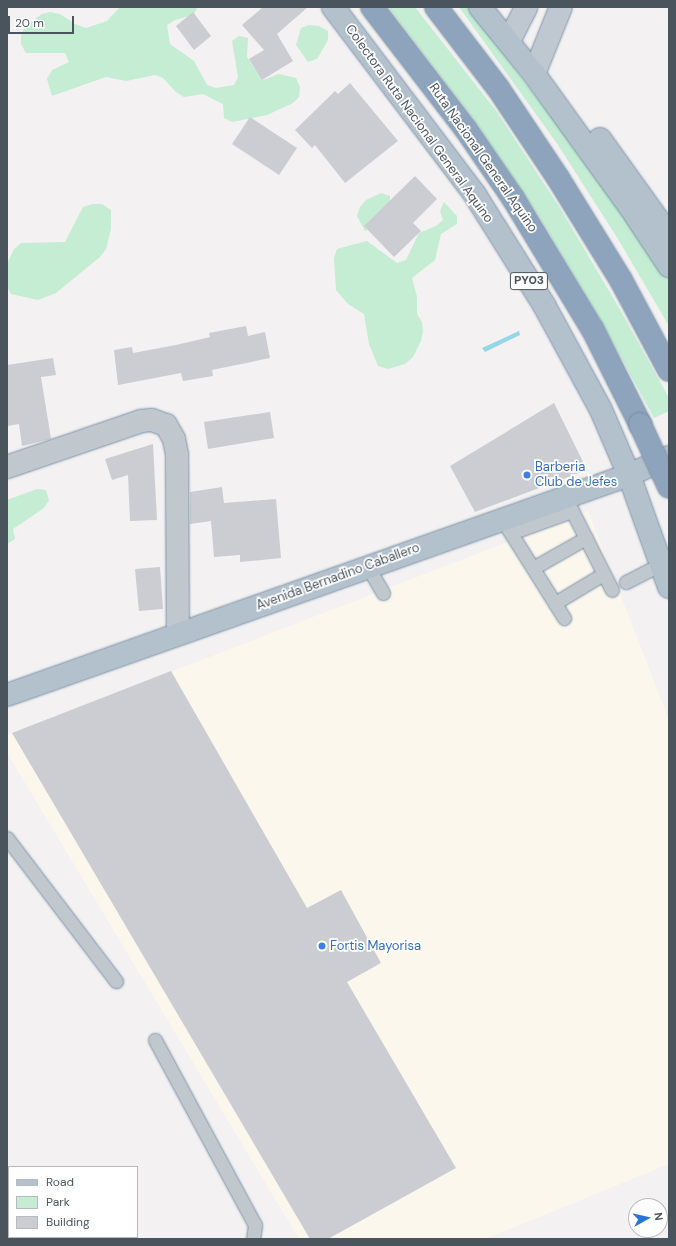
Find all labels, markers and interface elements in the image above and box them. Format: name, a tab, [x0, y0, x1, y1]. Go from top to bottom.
scale bar	[10, 8, 76, 34]
text: 20 m	[15, 15, 44, 31]
street label: Colectora Ruta Nacional General Aquino	[342, 22, 496, 226]
street label: Ruta Nacional General Aquino	[425, 80, 541, 236]
road number: PY03	[509, 271, 549, 291]
place label: Barberia Club de Jefes	[535, 460, 617, 491]
marker: Barberia Club de Jefes	[522, 470, 532, 480]
street label: Avenida Bernadino Caballero	[254, 540, 422, 614]
place label: Fortis Mayorisa	[330, 938, 421, 954]
marker: Fortis Mayorisa	[317, 941, 327, 951]
legend	[8, 1166, 138, 1238]
text: Road	[46, 1174, 74, 1190]
text: Park	[46, 1194, 70, 1210]
north arrow	[628, 1198, 668, 1238]
text: N	[651, 1212, 666, 1221]
text: Building	[46, 1214, 90, 1230]

